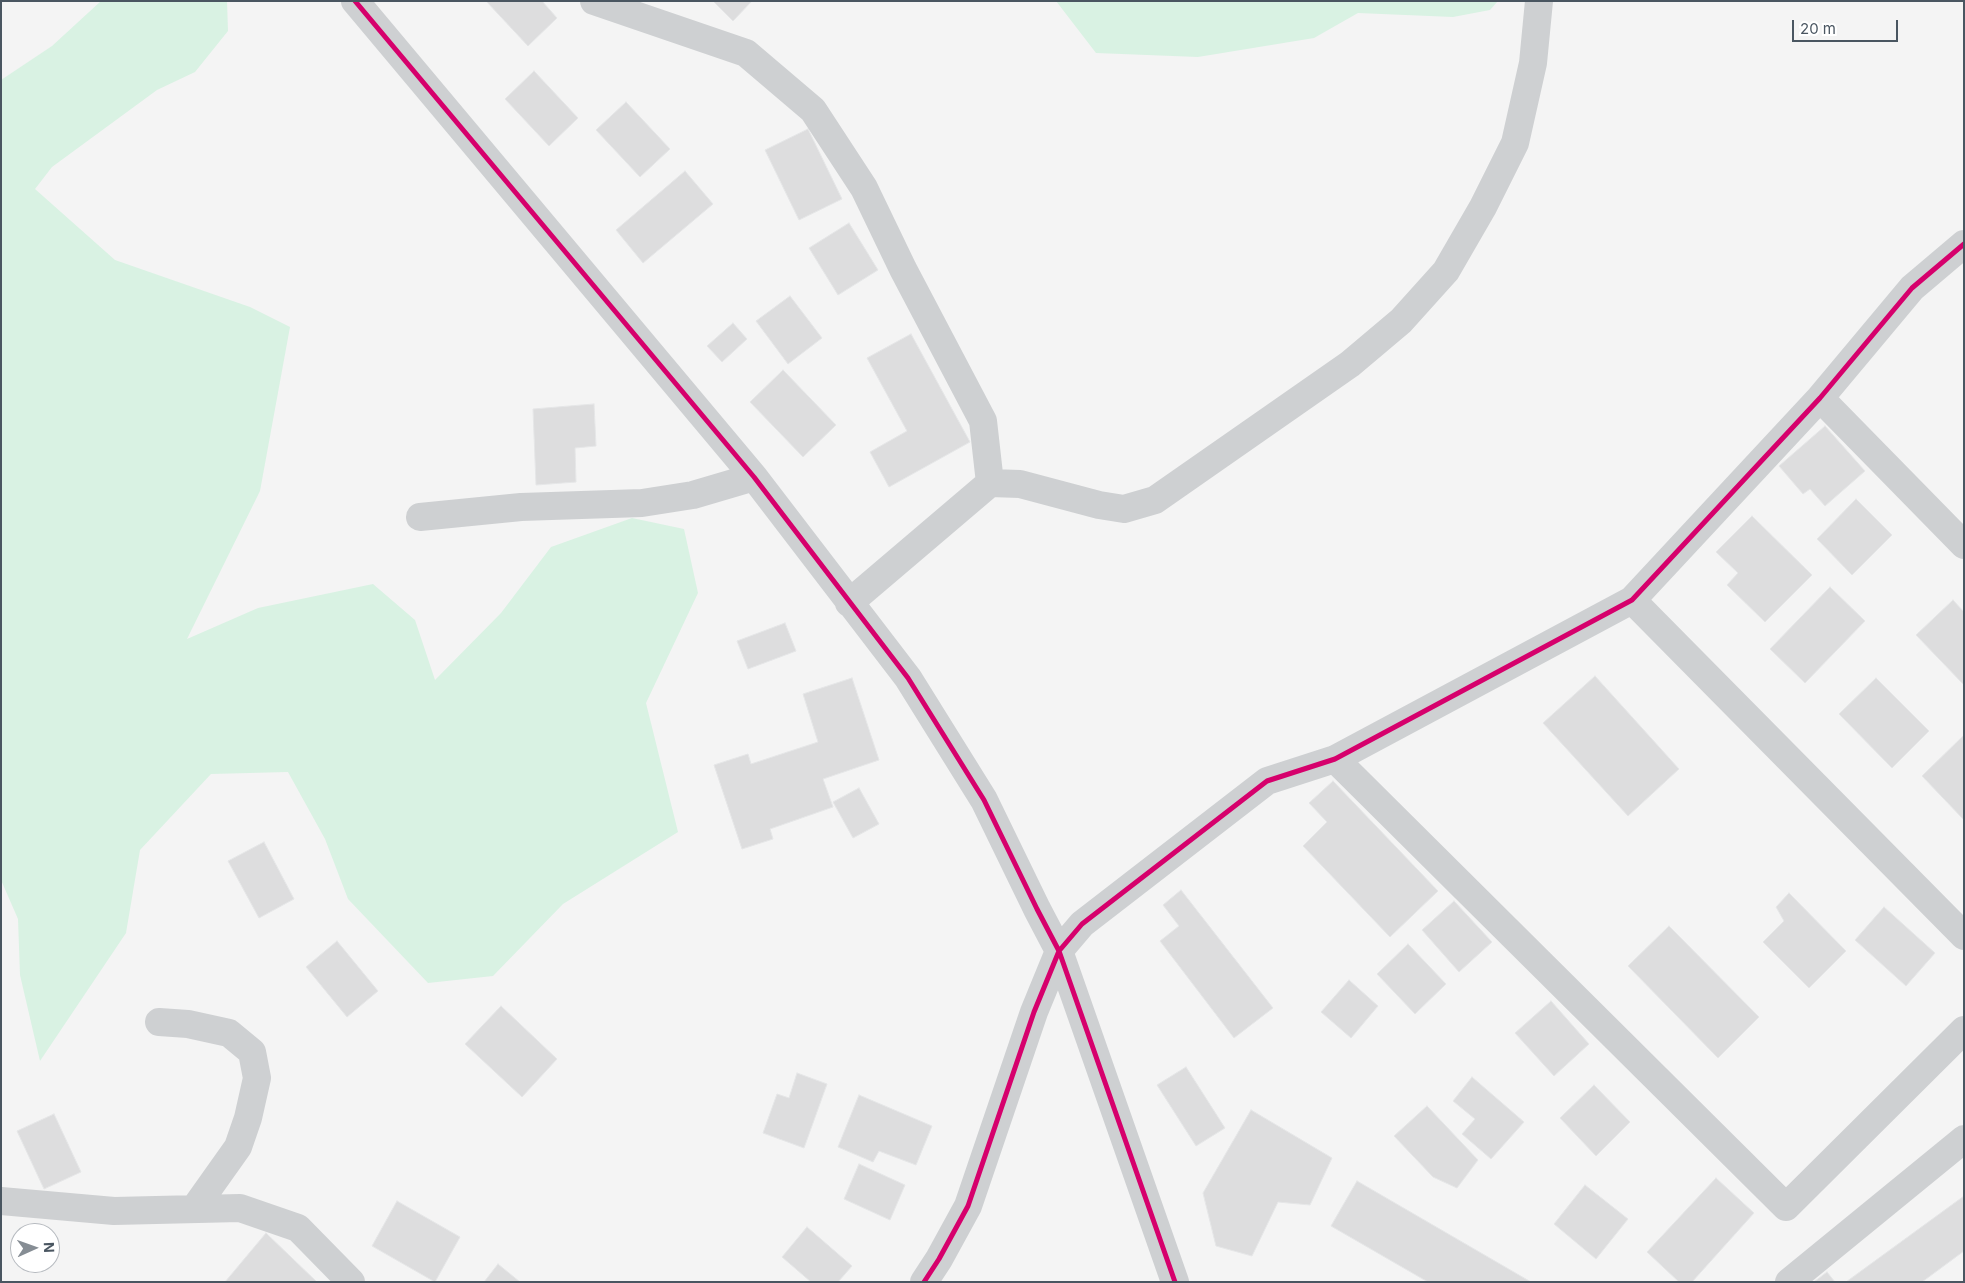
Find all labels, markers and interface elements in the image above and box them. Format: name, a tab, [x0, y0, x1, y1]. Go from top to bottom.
scale bar	[1795, 10, 1901, 42]
text: 20 m	[1800, 19, 1836, 38]
north arrow	[10, 1223, 60, 1273]
text: N	[41, 1242, 58, 1253]

